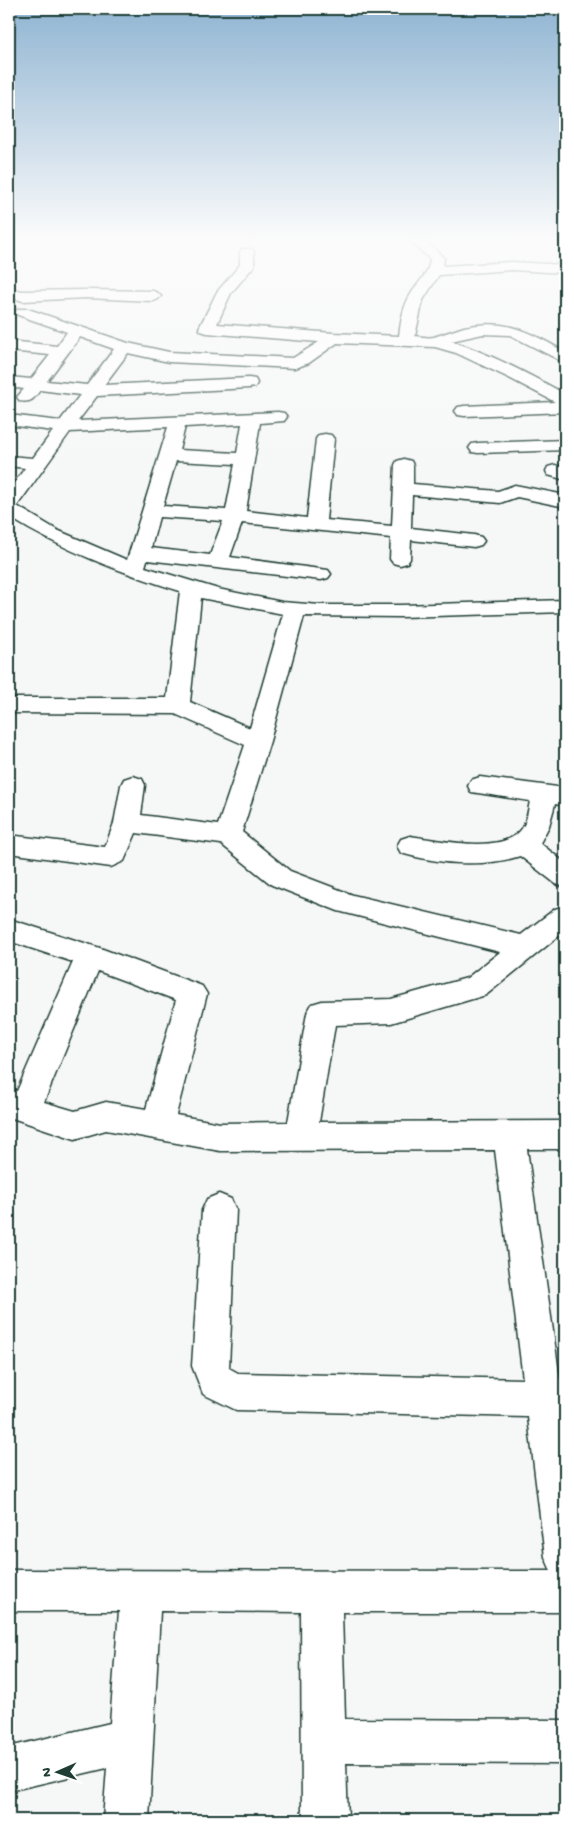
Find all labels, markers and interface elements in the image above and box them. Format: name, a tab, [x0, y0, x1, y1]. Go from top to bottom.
north arrow	[32, 1746, 82, 1796]
text: N	[39, 1768, 56, 1777]

